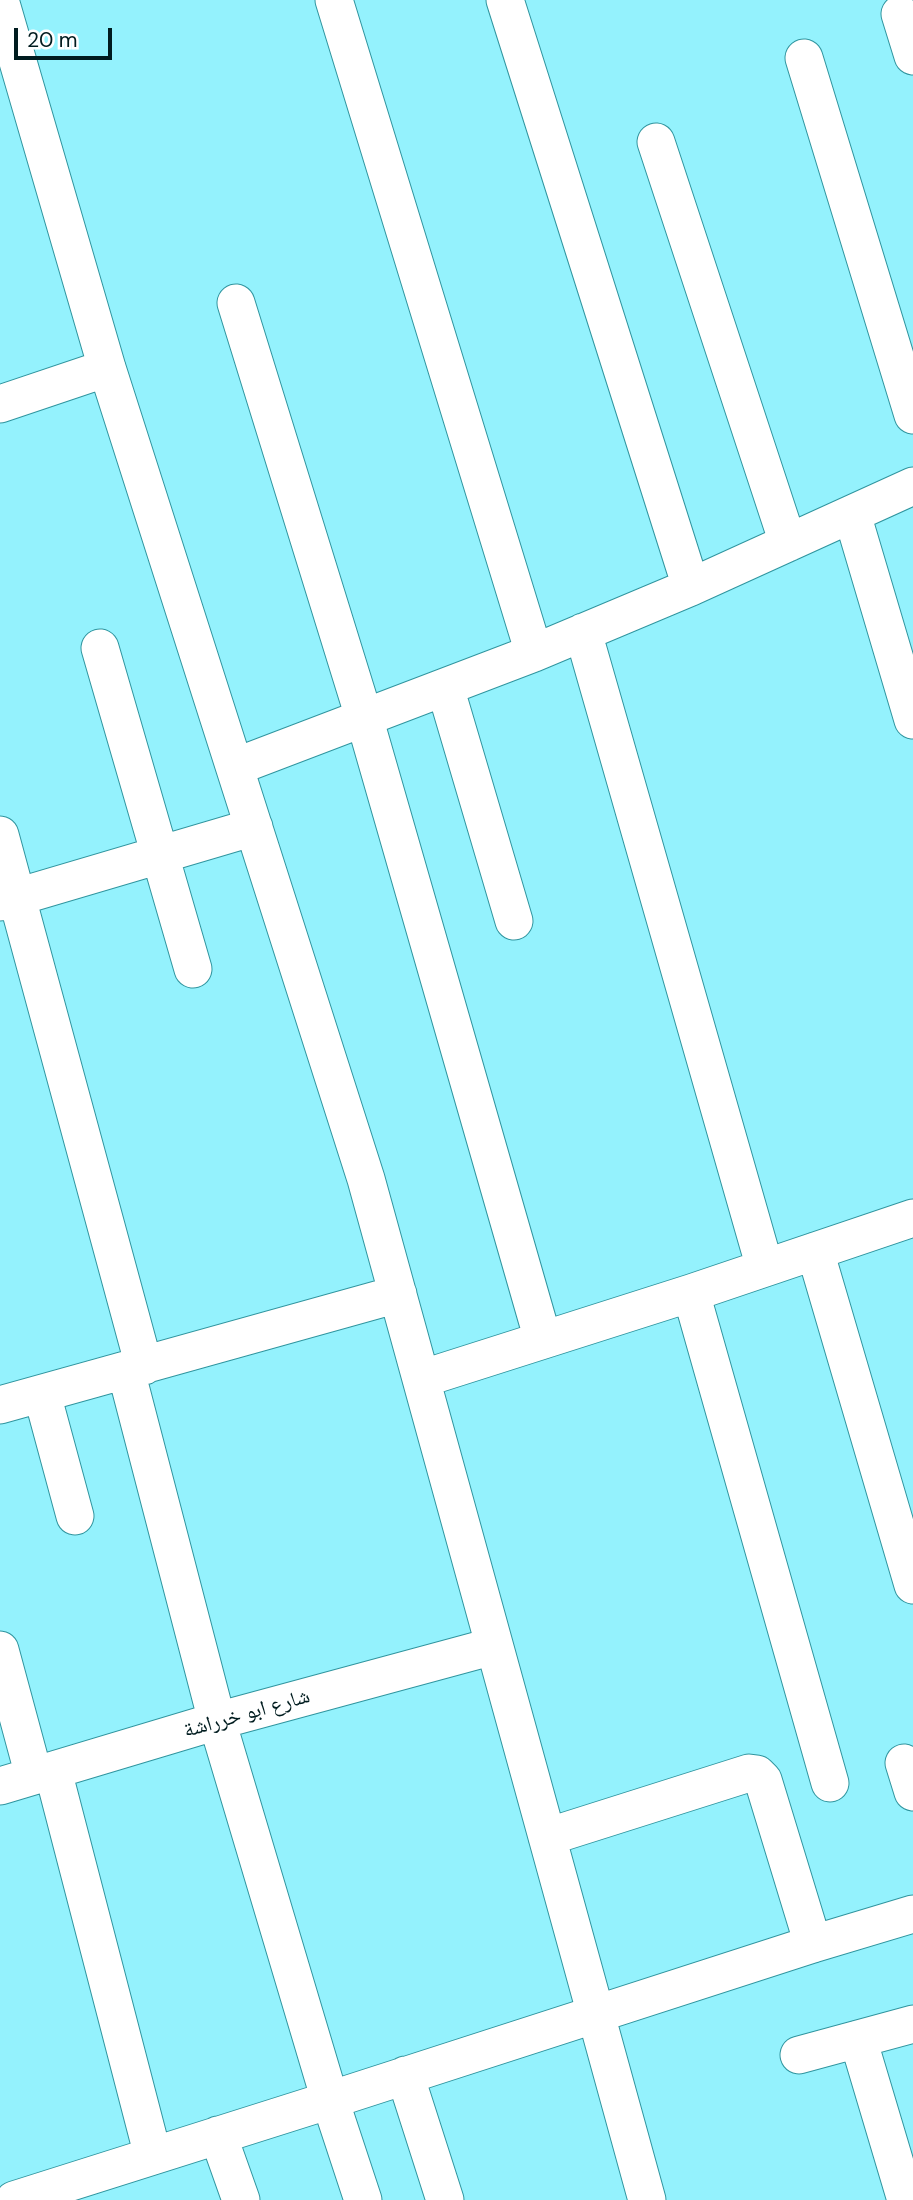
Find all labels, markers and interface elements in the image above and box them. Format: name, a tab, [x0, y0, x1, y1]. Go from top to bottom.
scale bar	[18, 14, 116, 58]
text: 20 m	[27, 26, 78, 54]
street label: شارع ابو خرراشة	[181, 1684, 313, 1744]

